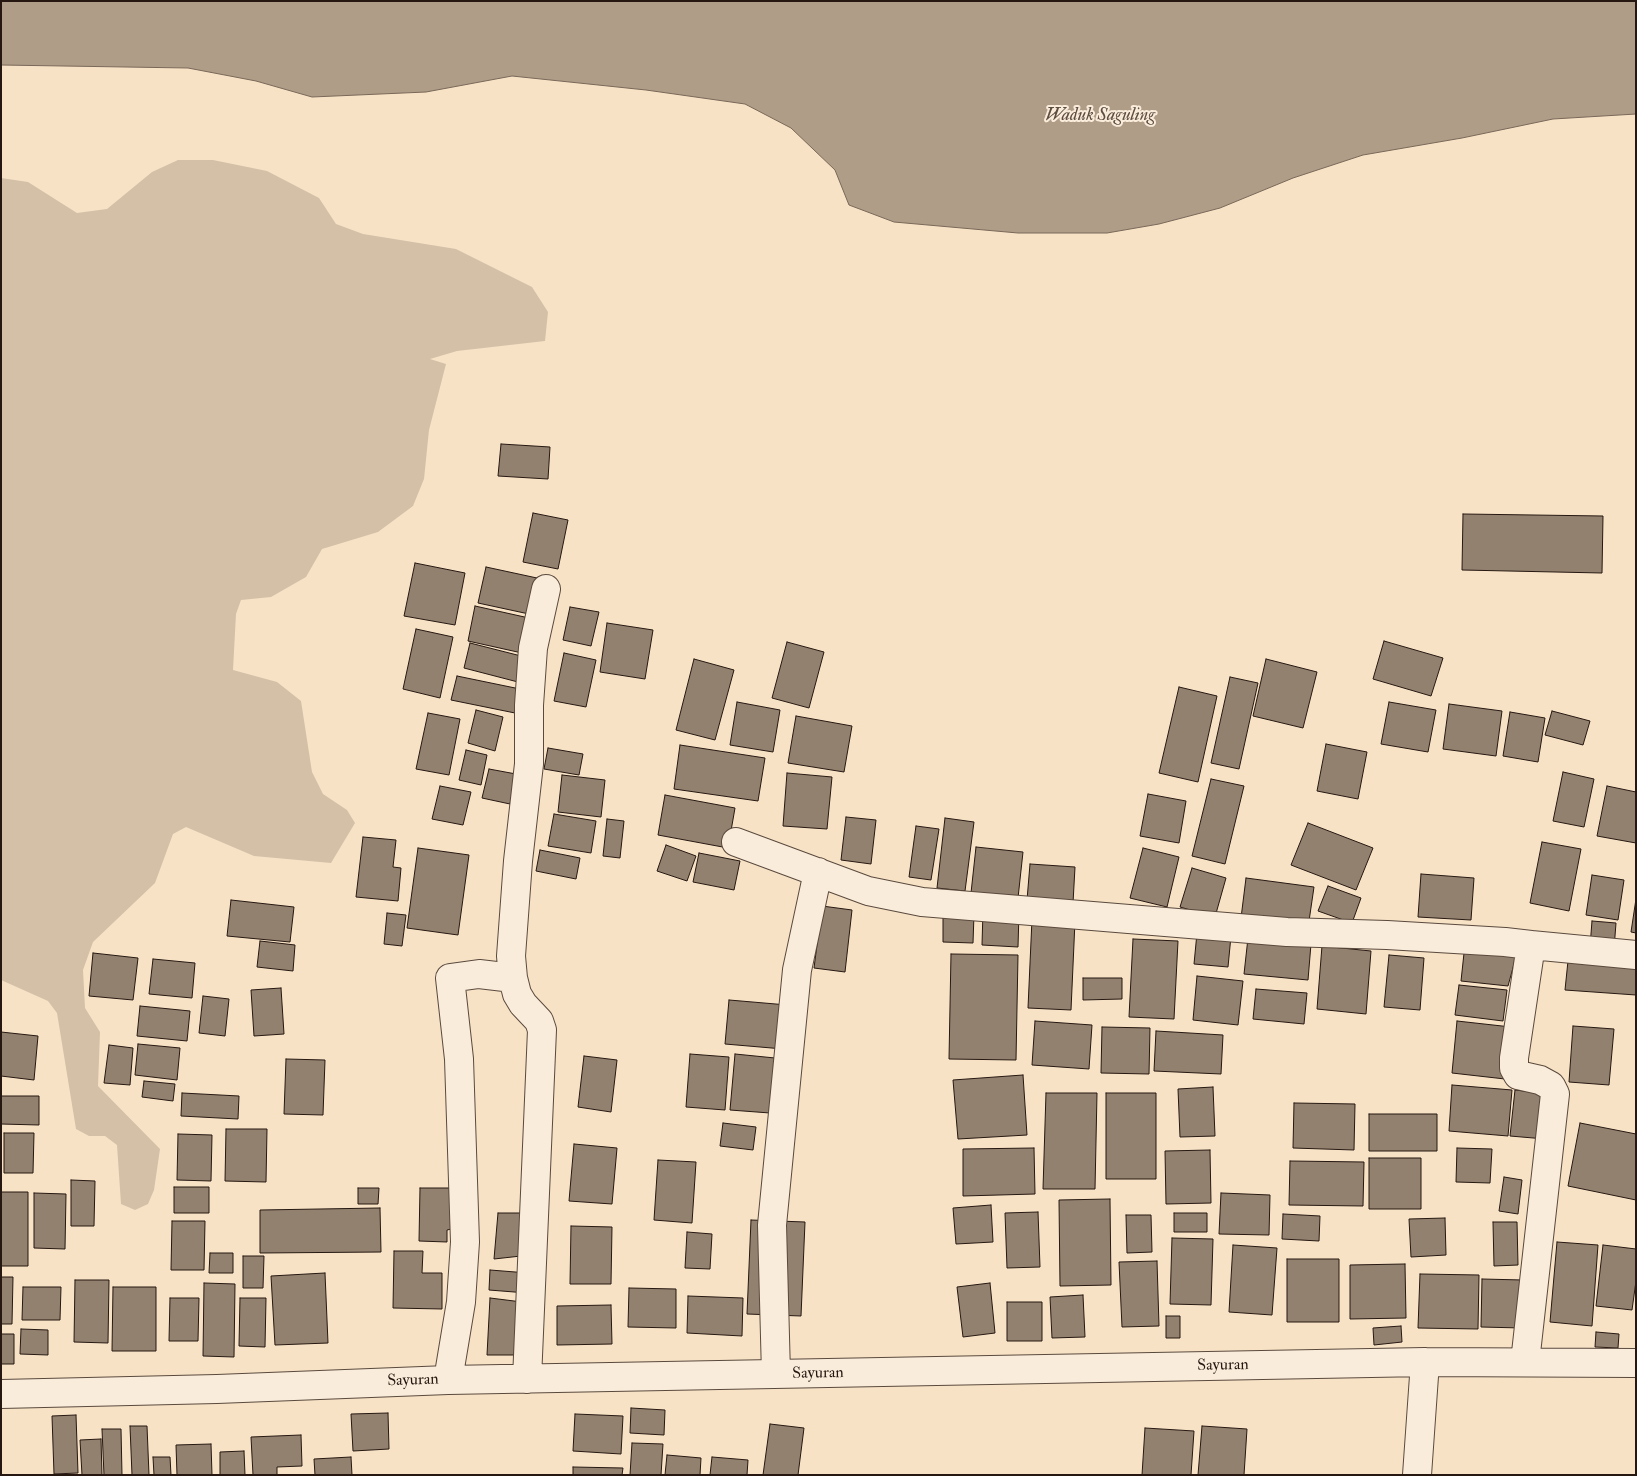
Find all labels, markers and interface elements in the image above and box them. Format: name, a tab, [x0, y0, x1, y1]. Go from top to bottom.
water label: Waduk Saguling	[1045, 105, 1155, 127]
street label: Sayuran	[1197, 1356, 1249, 1376]
street label: Sayuran	[792, 1364, 844, 1384]
street label: Sayuran	[387, 1371, 439, 1391]

